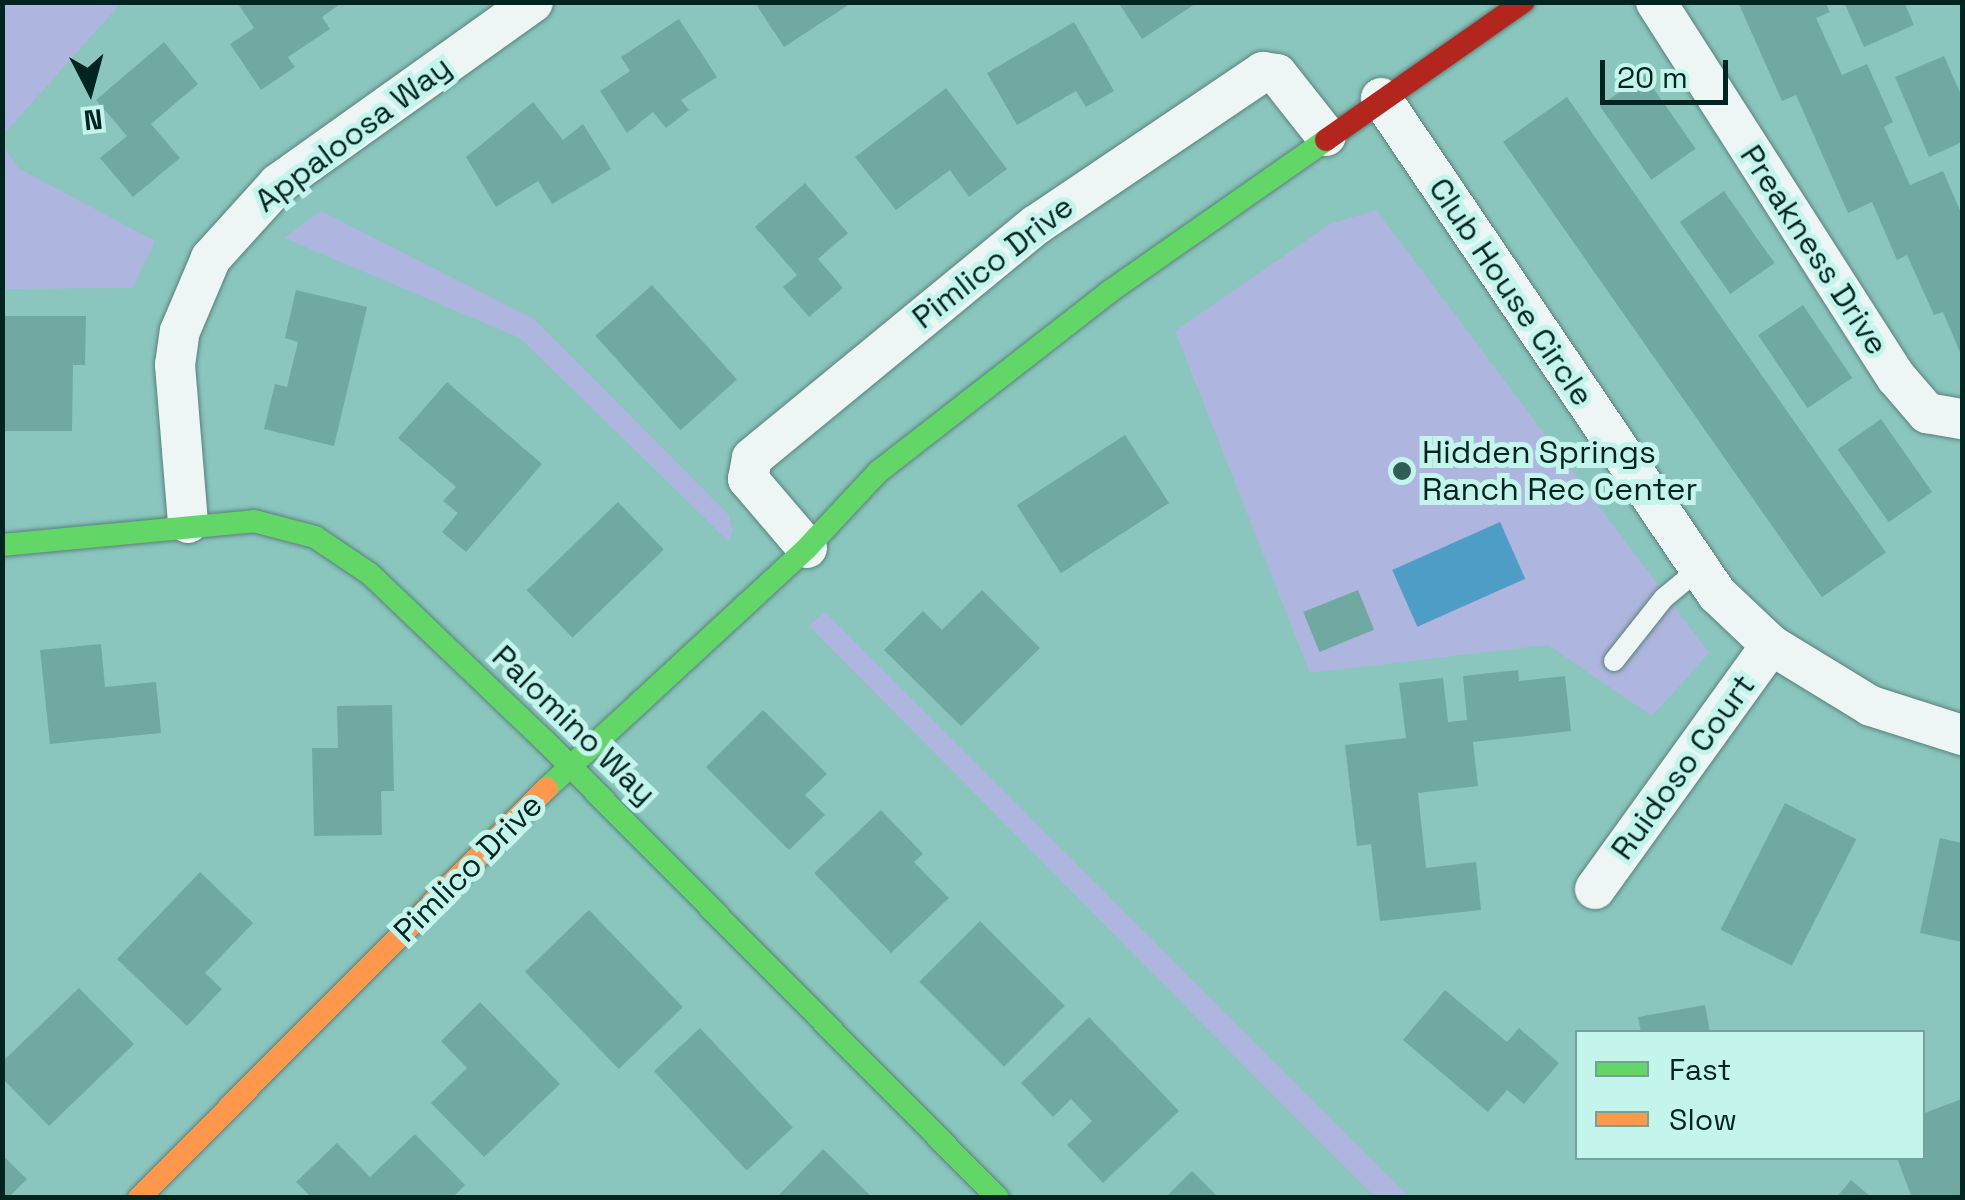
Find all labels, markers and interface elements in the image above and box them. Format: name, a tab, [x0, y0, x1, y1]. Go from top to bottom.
north arrow	[40, 40, 140, 140]
scale bar	[1605, 40, 1732, 102]
street label: Appaloosa Way	[247, 48, 459, 220]
text: 20 m	[1617, 58, 1688, 97]
text: N	[82, 101, 104, 139]
street label: Preakness Drive	[1732, 138, 1896, 362]
street label: Club House Circle	[1420, 171, 1602, 413]
street label: Pimlico Drive	[905, 187, 1081, 337]
place label: Hidden Springs Ranch Rec Center	[1422, 434, 1697, 509]
marker: Hidden Springs Ranch Rec Center	[1391, 460, 1413, 482]
street label: Palomino Way	[484, 637, 664, 813]
street label: Ruidoso Court	[1603, 667, 1763, 867]
street label: Pimlico Drive	[386, 786, 550, 950]
legend	[1575, 1030, 1925, 1160]
text: Fast	[1669, 1050, 1731, 1089]
text: Slow	[1669, 1100, 1737, 1139]

